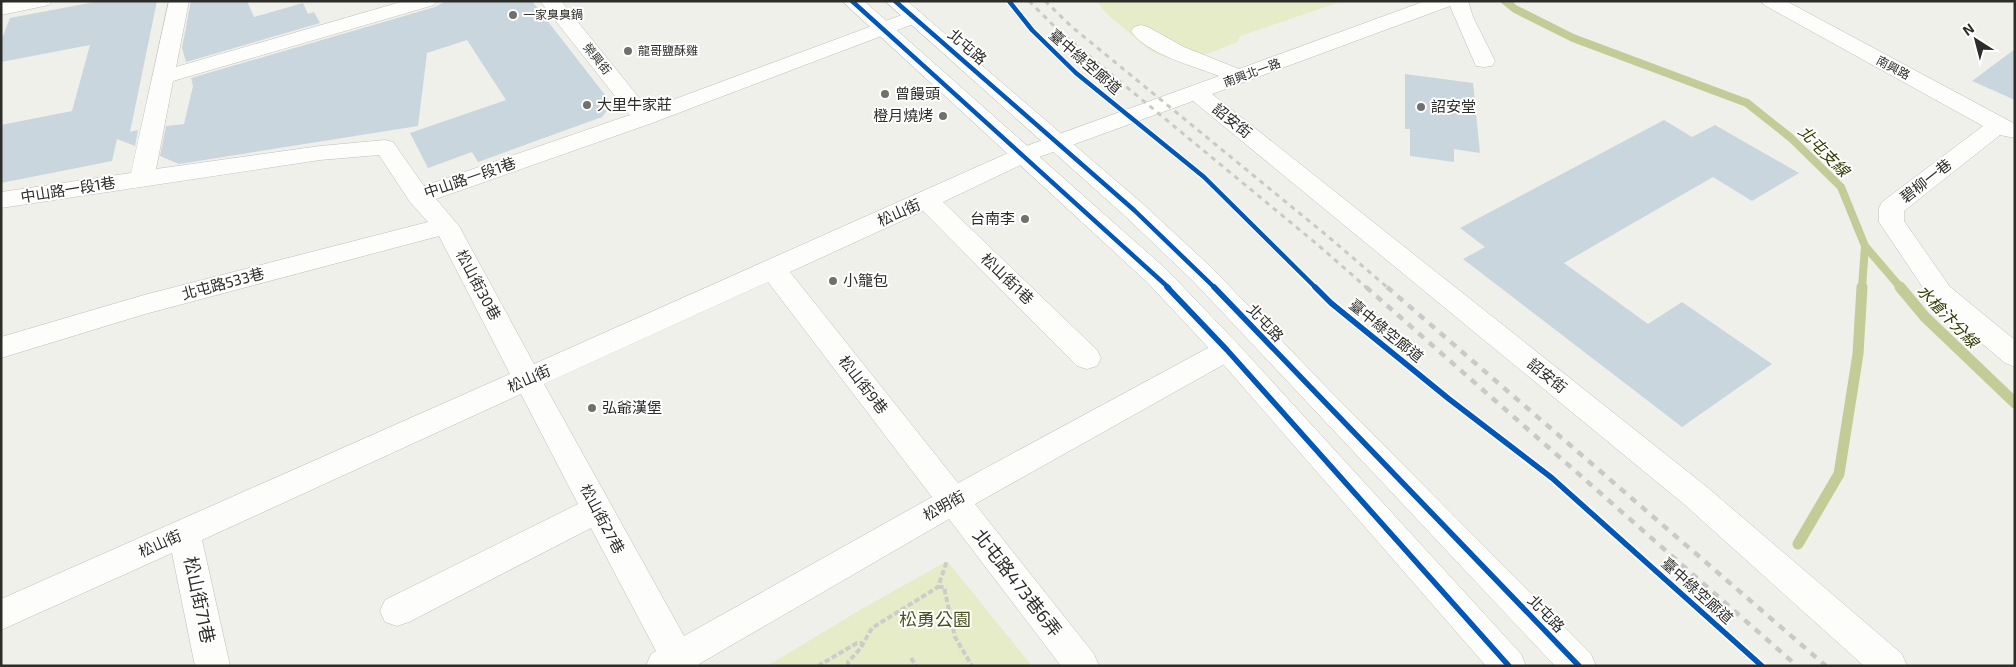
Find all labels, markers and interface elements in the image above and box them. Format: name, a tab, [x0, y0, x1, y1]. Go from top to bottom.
place label: 一家臭臭鍋	[523, 7, 583, 21]
marker: 一家臭臭鍋	[507, 9, 519, 21]
north arrow	[1951, 15, 2001, 65]
text: N	[1959, 19, 1977, 39]
street label: 北屯路	[945, 25, 991, 68]
street label: 臺中綠空廊道	[1046, 25, 1126, 98]
street label: 榮興街	[581, 40, 615, 77]
place label: 龍哥鹽酥雞	[638, 43, 698, 57]
marker: 龍哥鹽酥雞	[622, 45, 634, 57]
street label: 南興路	[1874, 52, 1913, 82]
street label: 南興北一路	[1221, 55, 1282, 89]
place label: 曾饅頭	[895, 84, 940, 102]
marker: 曾饅頭	[879, 88, 891, 100]
place label: 大里牛家莊	[597, 95, 672, 113]
place label: 詔安堂	[1431, 97, 1476, 115]
marker: 大里牛家莊	[581, 99, 593, 111]
street label: 詔安街	[1209, 99, 1256, 141]
marker: 詔安堂	[1415, 101, 1427, 113]
place label: 橙月燒烤	[873, 106, 933, 124]
marker: 橙月燒烤	[937, 110, 949, 122]
water label: 北屯支線	[1795, 121, 1855, 181]
street label: 中山路一段1巷	[421, 153, 518, 201]
street label: 碧柳一巷	[1896, 155, 1955, 206]
street label: 中山路一段1巷	[19, 173, 117, 205]
street label: 松山街	[874, 195, 923, 229]
place label: 台南李	[970, 209, 1015, 227]
marker: 台南李	[1019, 213, 1031, 225]
street label: 松山街30巷	[453, 246, 505, 323]
street label: 松山街1巷	[978, 249, 1038, 308]
street label: 北屯路533巷	[179, 263, 266, 303]
place label: 小籠包	[843, 271, 888, 289]
marker: 小籠包	[827, 275, 839, 287]
water label: 水槍汴分線	[1914, 280, 1984, 352]
street label: 臺中綠空廊道	[1346, 295, 1427, 366]
street label: 北屯路	[1244, 300, 1288, 345]
street label: 松山街9巷	[836, 352, 892, 417]
street label: 詔安街	[1524, 354, 1571, 396]
street label: 松山街	[504, 361, 553, 395]
place label: 弘爺漢堡	[602, 398, 662, 416]
marker: 弘爺漢堡	[586, 402, 598, 414]
street label: 松山街27巷	[577, 481, 629, 556]
street label: 松明街	[919, 486, 968, 524]
street label: 北屯路473巷6弄	[969, 524, 1067, 641]
street label: 松山街	[135, 526, 184, 560]
street label: 臺中綠空廊道	[1658, 553, 1737, 627]
street label: 松山街71巷	[180, 554, 220, 645]
street label: 北屯路	[1525, 591, 1569, 636]
park label: 松勇公園	[899, 608, 971, 630]

